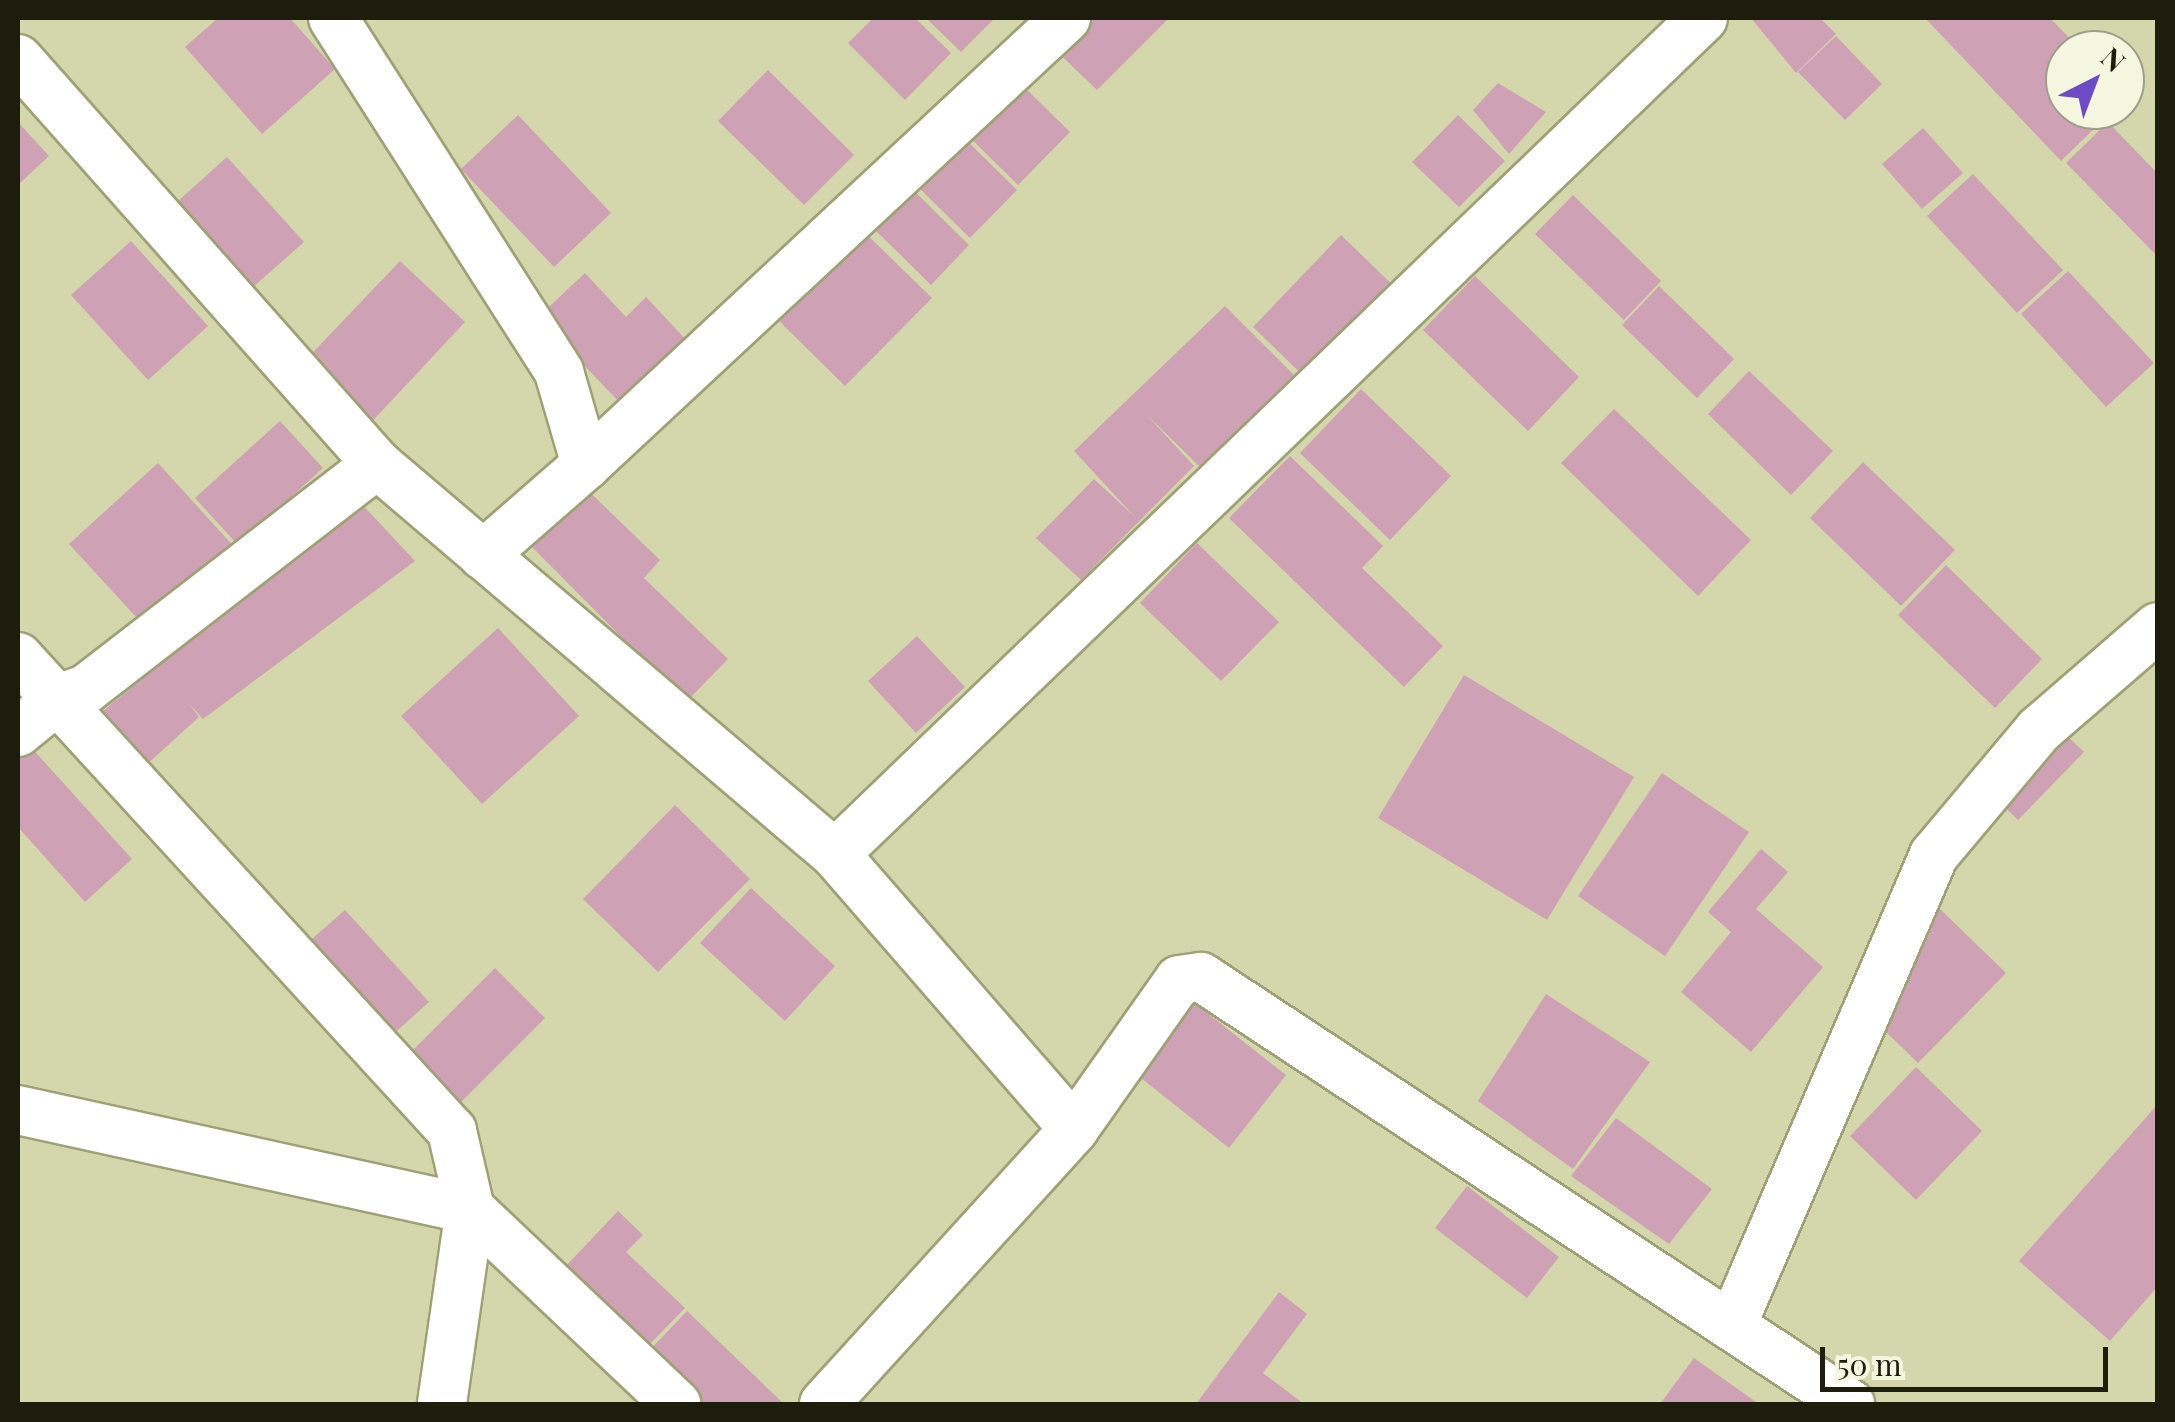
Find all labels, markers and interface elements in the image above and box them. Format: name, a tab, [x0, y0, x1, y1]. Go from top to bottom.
north arrow	[2045, 30, 2145, 130]
text: N	[2094, 38, 2134, 79]
scale bar	[1825, 1327, 2112, 1389]
text: 50 m	[1837, 1344, 1902, 1384]

